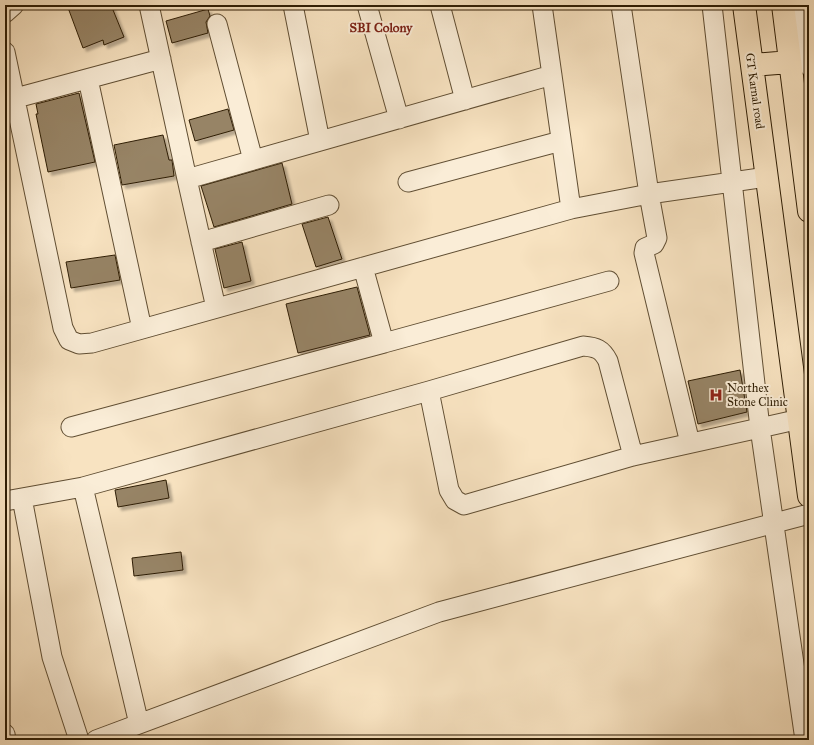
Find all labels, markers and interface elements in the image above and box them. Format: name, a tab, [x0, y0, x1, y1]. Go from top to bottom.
district label: SBI Colony	[350, 20, 413, 36]
street label: GT Karnal road	[743, 52, 767, 130]
place label: Northex Stone Clinic	[727, 381, 788, 409]
hospital icon: Northex Stone Clinic	[708, 387, 724, 403]

